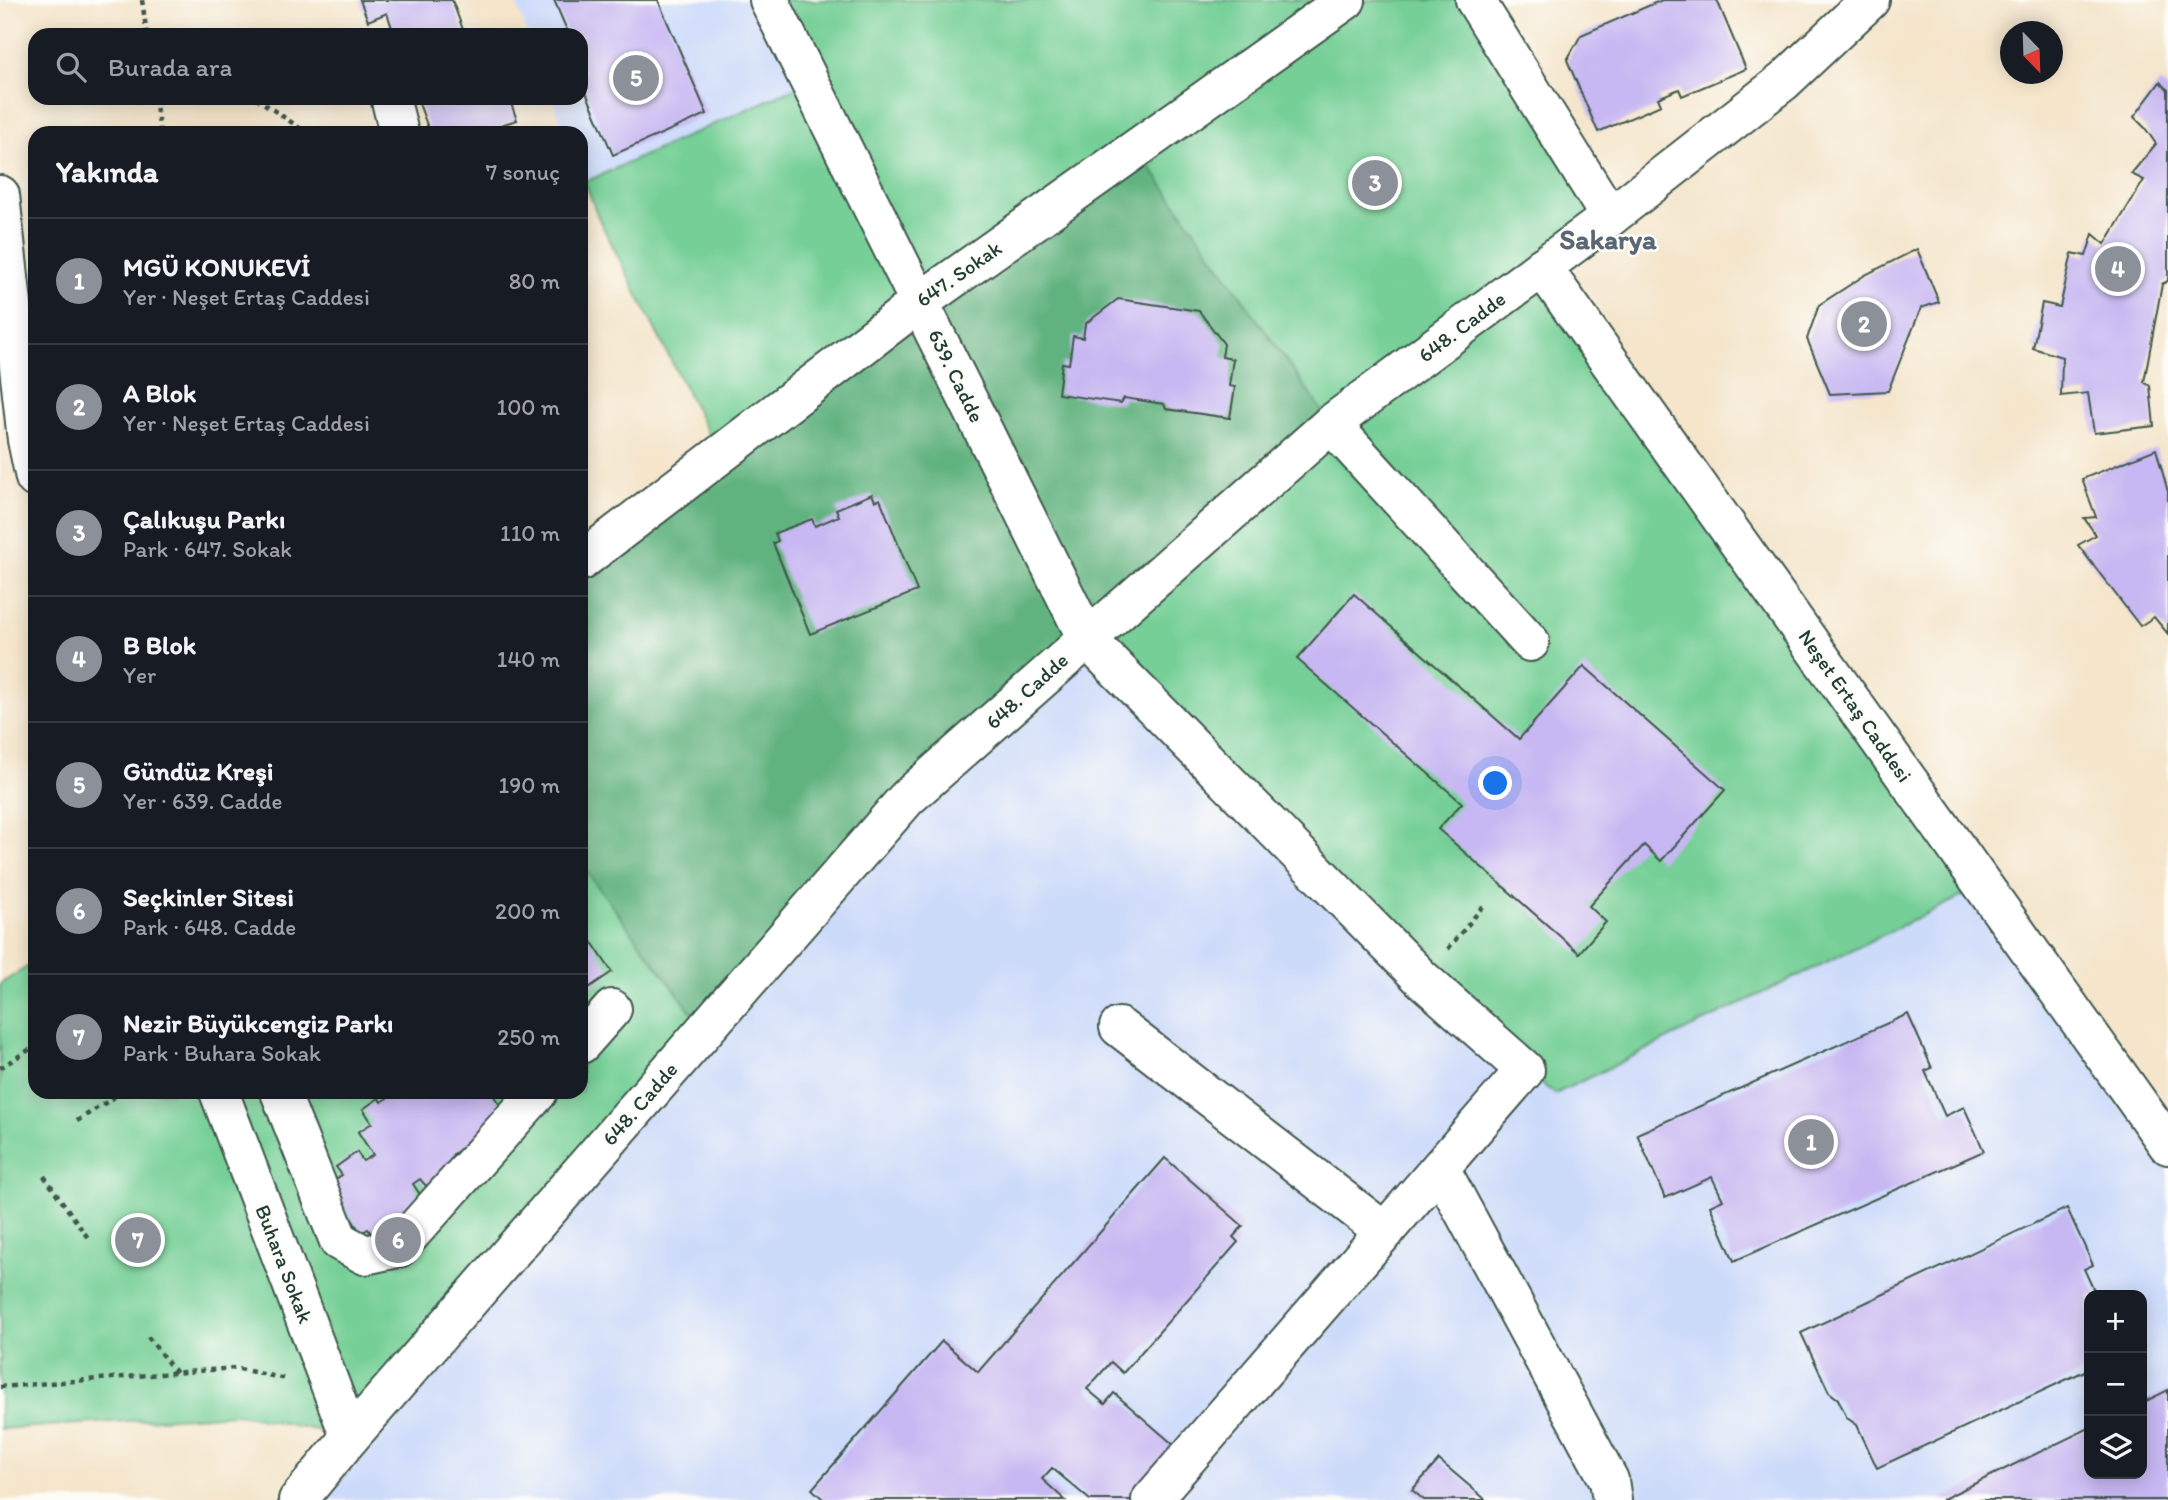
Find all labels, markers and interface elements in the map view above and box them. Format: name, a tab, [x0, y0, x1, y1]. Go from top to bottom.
north arrow	[2000, 21, 2063, 84]
search box	[28, 28, 588, 105]
icon: search	[52, 48, 90, 86]
text: Burada ara	[108, 51, 232, 83]
pin: 5	[613, 52, 659, 104]
text: Yakında	[56, 153, 158, 190]
pin: 3	[1352, 157, 1398, 209]
text: 7 sonuç	[486, 158, 560, 186]
district label: Sakarya	[1560, 222, 1657, 256]
street label: 647. Sokak	[911, 235, 1006, 312]
pin: 4	[2095, 243, 2141, 295]
text: MGÜ KONUKEVİ	[123, 251, 310, 283]
text: 1	[74, 267, 84, 295]
text: 80 m	[509, 267, 560, 295]
text: Yer · Neşet Ertaş Caddesi	[123, 283, 370, 311]
street label: 648. Cadde	[1413, 286, 1510, 367]
pin: 2	[1841, 298, 1887, 350]
street label: 639. Cadde	[923, 325, 990, 427]
text: A Blok	[123, 377, 196, 409]
text: 2	[73, 393, 85, 421]
text: 100 m	[496, 393, 560, 421]
text: Yer · Neşet Ertaş Caddesi	[123, 409, 370, 437]
text: Çalıkuşu Parkı	[123, 503, 285, 535]
text: 3	[73, 519, 85, 547]
text: 110 m	[500, 519, 560, 547]
text: Park · 647. Sokak	[123, 535, 292, 563]
street label: Neşet Ertaş Caddesi	[1793, 625, 1917, 787]
text: B Blok	[123, 629, 196, 661]
text: 4	[72, 645, 86, 673]
text: 140 m	[497, 645, 560, 673]
street label: 648. Cadde	[980, 647, 1073, 734]
text: Yer	[123, 661, 156, 689]
text: Gündüz Kreşi	[123, 755, 274, 787]
your location	[1478, 766, 1512, 800]
text: 5	[73, 771, 85, 799]
text: 190 m	[499, 771, 560, 799]
text: Yer · 639. Cadde	[123, 787, 282, 815]
text: Seçkinler Sitesi	[123, 881, 294, 913]
text: 6	[73, 897, 85, 925]
text: 200 m	[495, 897, 560, 925]
text: Park · 648. Cadde	[123, 913, 296, 941]
text: Nezir Büyükcengiz Parkı	[123, 1007, 394, 1039]
text: 7	[73, 1023, 85, 1051]
text: 250 m	[497, 1023, 560, 1051]
text: Park · Buhara Sokak	[123, 1039, 321, 1067]
street label: 648. Cadde	[597, 1057, 683, 1151]
pin: 1	[1788, 1116, 1834, 1168]
street label: Buhara Sokak	[250, 1201, 319, 1327]
pin: 7	[115, 1214, 161, 1266]
pin: 6	[375, 1214, 421, 1266]
map controls	[2084, 1290, 2147, 1479]
button: +	[2084, 1290, 2147, 1353]
button: −	[2084, 1353, 2147, 1416]
button: layers	[2084, 1416, 2147, 1479]

